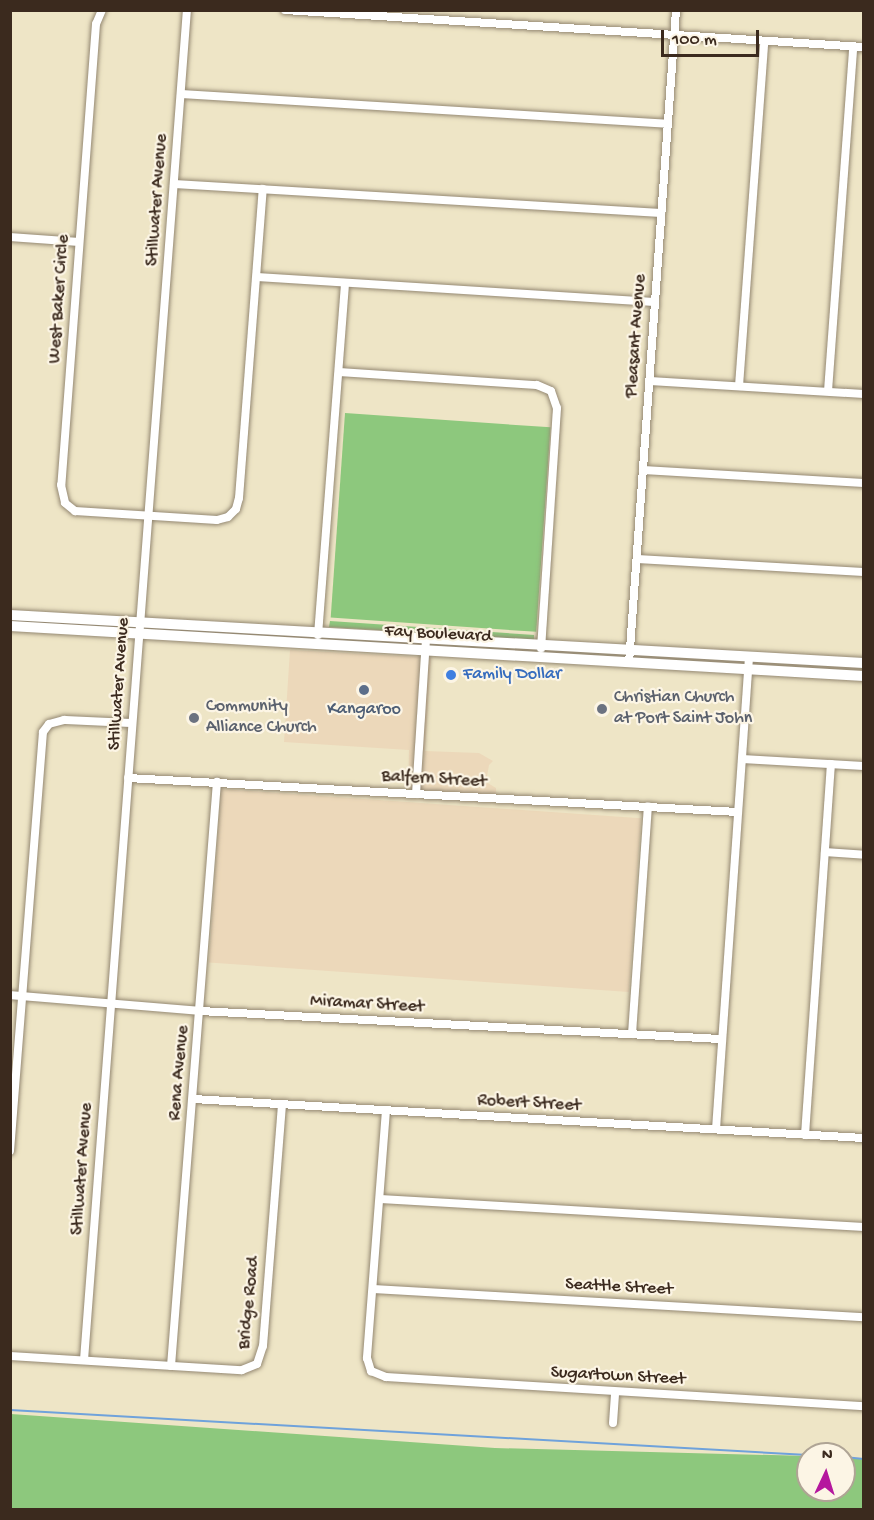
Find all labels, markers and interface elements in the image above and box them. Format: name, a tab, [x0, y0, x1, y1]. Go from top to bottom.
scale bar	[664, 18, 762, 56]
text: 100 m	[672, 30, 717, 51]
street label: Stillwater Avenue	[143, 133, 173, 267]
street label: West Baker Circle	[45, 234, 75, 364]
street label: Pleasant Avenue	[622, 273, 652, 399]
street label: Stillwater Avenue	[105, 617, 135, 751]
street label: Fay Boulevard	[384, 621, 492, 649]
place label: Family Dollar	[463, 664, 561, 686]
marker: Family Dollar	[444, 668, 458, 682]
marker: Kangaroo	[357, 683, 371, 697]
place label: Christian Church at Port Saint John	[614, 688, 752, 730]
place label: Community Alliance Church	[206, 697, 317, 740]
place label: Kangaroo	[327, 699, 401, 721]
marker: Christian Church at Port Saint John	[595, 702, 609, 716]
marker: Community Alliance Church	[187, 711, 201, 725]
street label: Balfern Street	[381, 766, 487, 794]
street label: Miramar Street	[309, 991, 425, 1019]
street label: Rena Avenue	[165, 1024, 195, 1122]
street label: Robert Street	[477, 1091, 581, 1117]
street label: Stillwater Avenue	[68, 1102, 98, 1236]
street label: Bridge Road	[234, 1256, 266, 1350]
street label: Seattle Street	[565, 1274, 673, 1302]
street label: Sugartown Street	[550, 1363, 686, 1391]
north arrow	[796, 1442, 856, 1502]
text: N	[821, 1446, 833, 1465]

